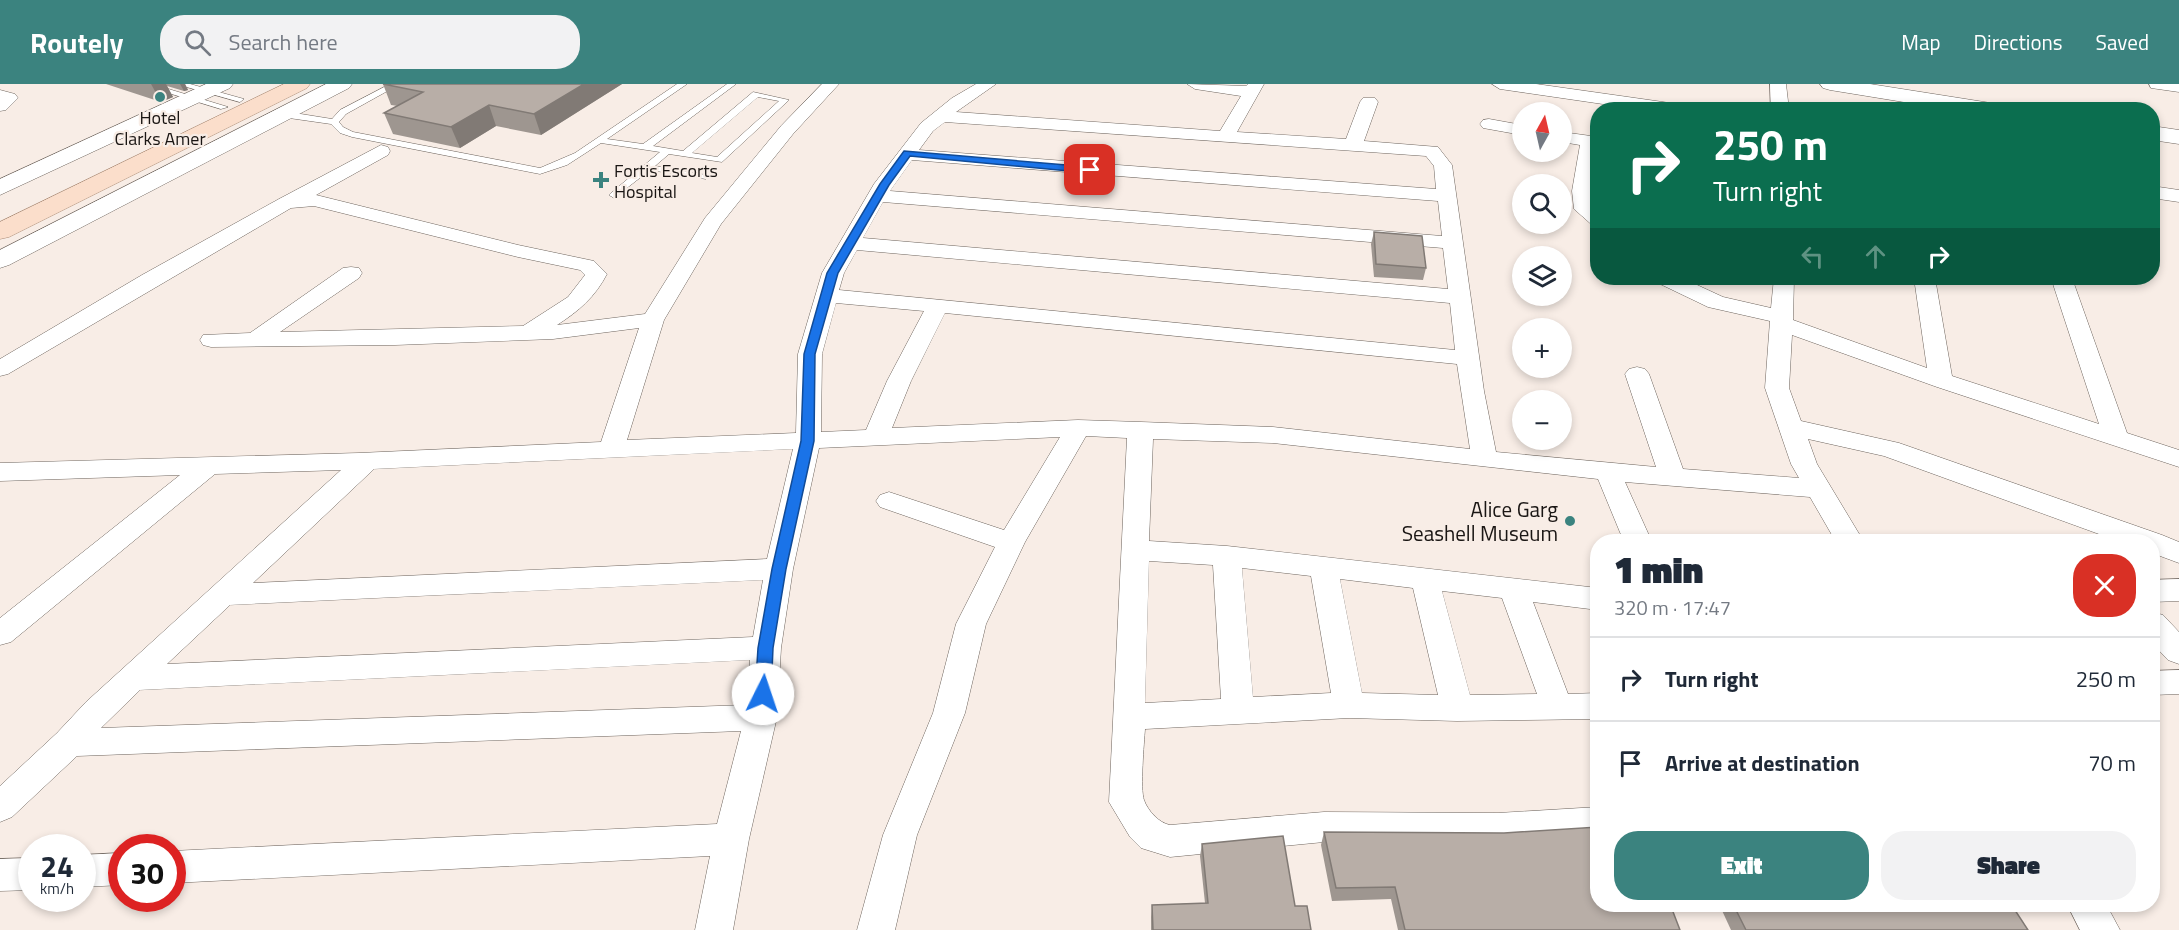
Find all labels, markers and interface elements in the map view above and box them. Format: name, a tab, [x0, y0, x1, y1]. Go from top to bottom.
search box	[160, 15, 580, 69]
text: Routely	[30, 21, 124, 64]
text: Search here	[229, 25, 338, 59]
icon: search	[181, 26, 214, 59]
text: Map	[1901, 26, 1941, 58]
text: Directions	[1974, 26, 2063, 58]
text: Saved	[2096, 26, 2149, 58]
marker: Hotel Clarks Amer	[153, 90, 167, 104]
north arrow	[1512, 102, 1572, 162]
map controls	[1512, 102, 1572, 450]
place label: Hotel Clarks Amer	[114, 104, 206, 152]
text: 250 m	[1713, 112, 1828, 176]
icon: right	[1614, 126, 1692, 204]
pin	[1064, 144, 1115, 195]
icon: arrive	[1073, 153, 1106, 186]
place label: Fortis Escorts Hospital	[614, 157, 718, 205]
text: Turn right	[1713, 170, 1822, 211]
marker: Fortis Escorts Hospital	[592, 171, 610, 189]
button: search	[1512, 174, 1572, 234]
icon: left	[1796, 240, 1829, 273]
icon: ahead	[1859, 240, 1892, 273]
icon: right	[1922, 240, 1955, 273]
button: layers	[1512, 246, 1572, 306]
button: +	[1512, 318, 1572, 378]
button: −	[1512, 390, 1572, 450]
place label: Alice Garg Seashell Museum	[1402, 493, 1558, 549]
marker: Alice Garg Seashell Museum	[1563, 514, 1577, 528]
text: 1 min	[1614, 542, 1703, 597]
button: close	[2073, 554, 2136, 617]
text: 320 m · 17:47	[1614, 592, 1731, 623]
position arrow	[731, 662, 795, 726]
text: Turn right	[1665, 662, 1759, 696]
text: 250 m	[2076, 662, 2136, 696]
icon: right	[1614, 663, 1647, 696]
text: Arrive at destination	[1665, 746, 1860, 780]
text: 70 m	[2088, 746, 2136, 780]
icon: arrive	[1614, 747, 1647, 780]
button: Exit	[1614, 831, 1869, 900]
button: Share	[1881, 831, 2136, 900]
speed limit sign: 30	[108, 834, 186, 912]
text: 24	[40, 843, 74, 889]
text: km/h	[40, 877, 74, 900]

